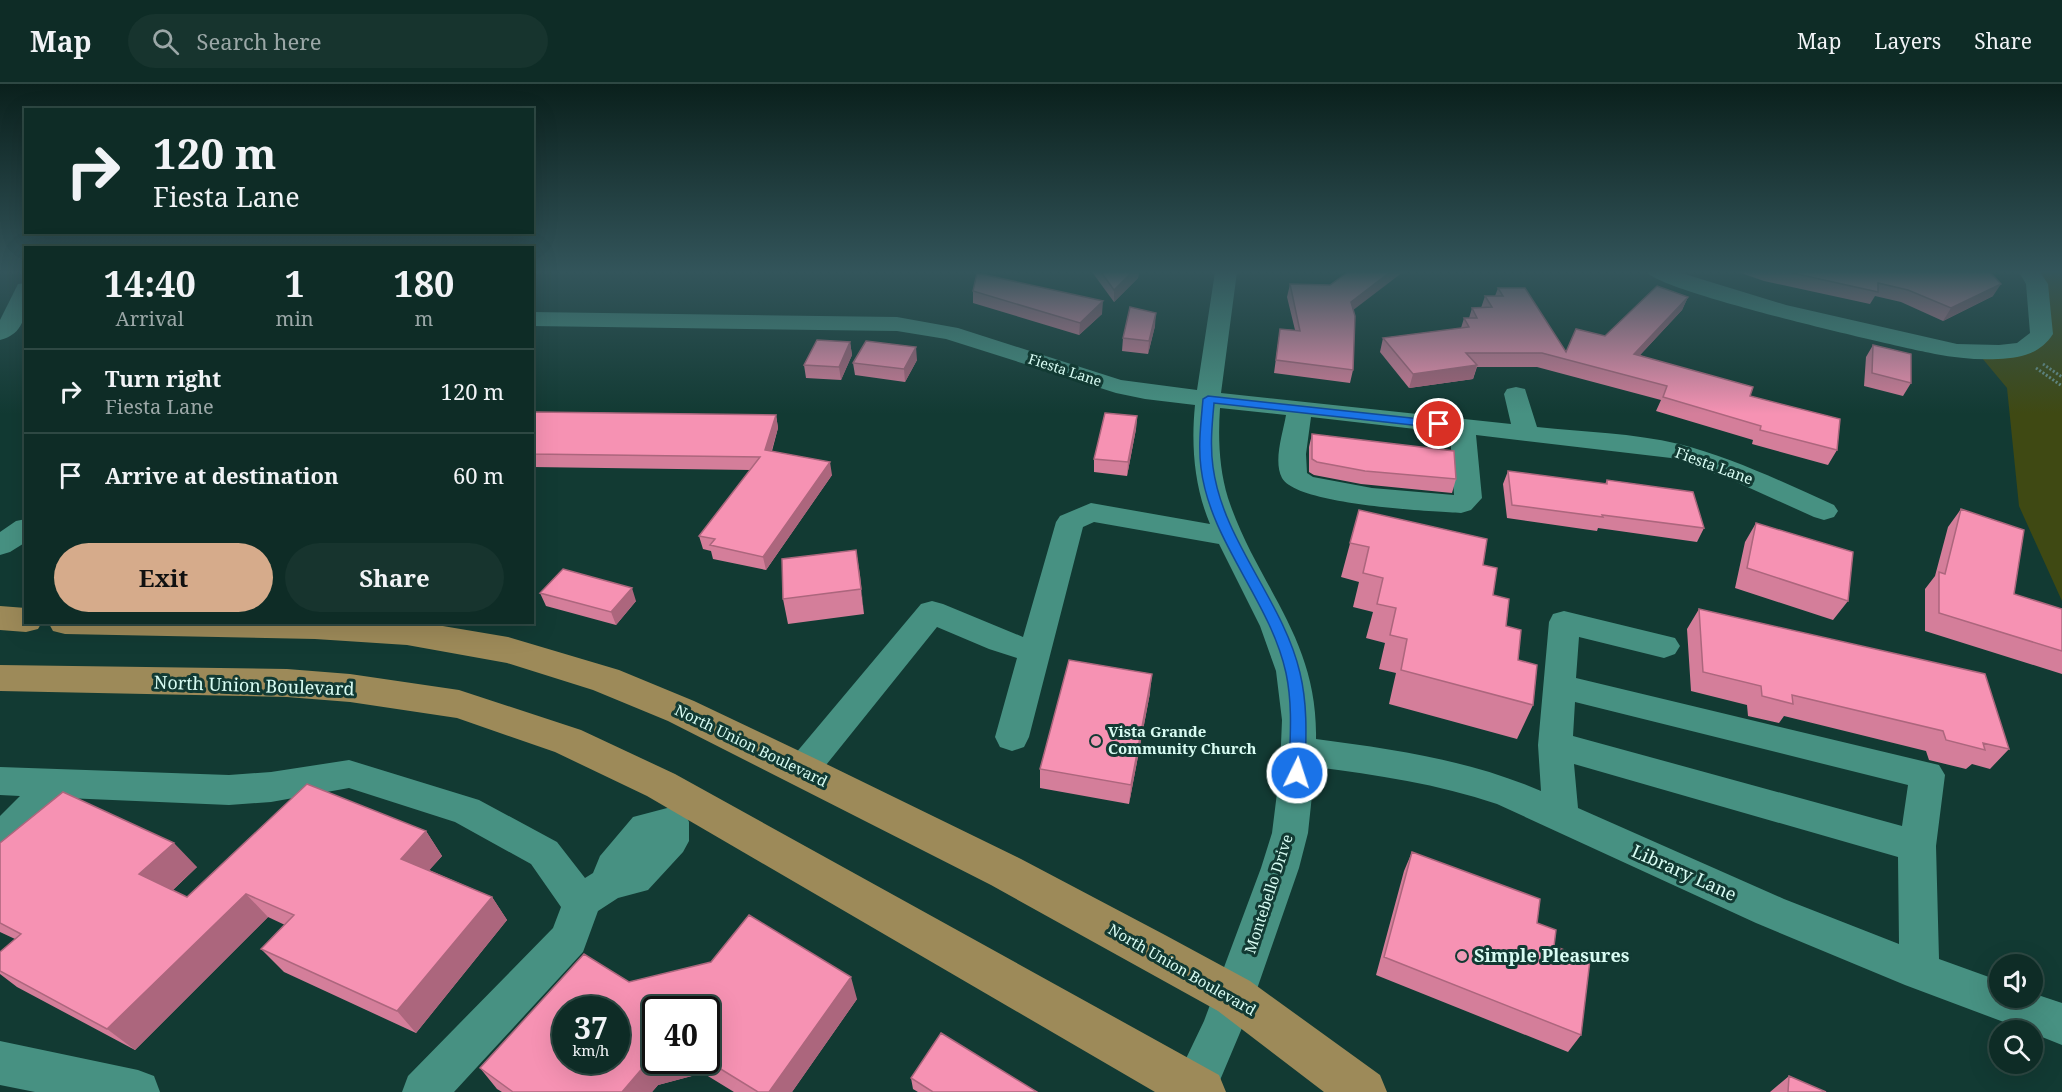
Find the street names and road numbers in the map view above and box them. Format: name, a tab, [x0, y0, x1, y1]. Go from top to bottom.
street label: Fiesta Lane	[1026, 349, 1104, 390]
street label: Fiesta Lane	[1673, 442, 1756, 488]
street label: North Union Boulevard	[153, 670, 355, 700]
street label: North Union Boulevard	[672, 699, 831, 791]
street label: Montebello Drive	[1239, 832, 1297, 956]
street label: Library Lane	[1628, 838, 1741, 906]
street label: North Union Boulevard	[1105, 919, 1260, 1020]

